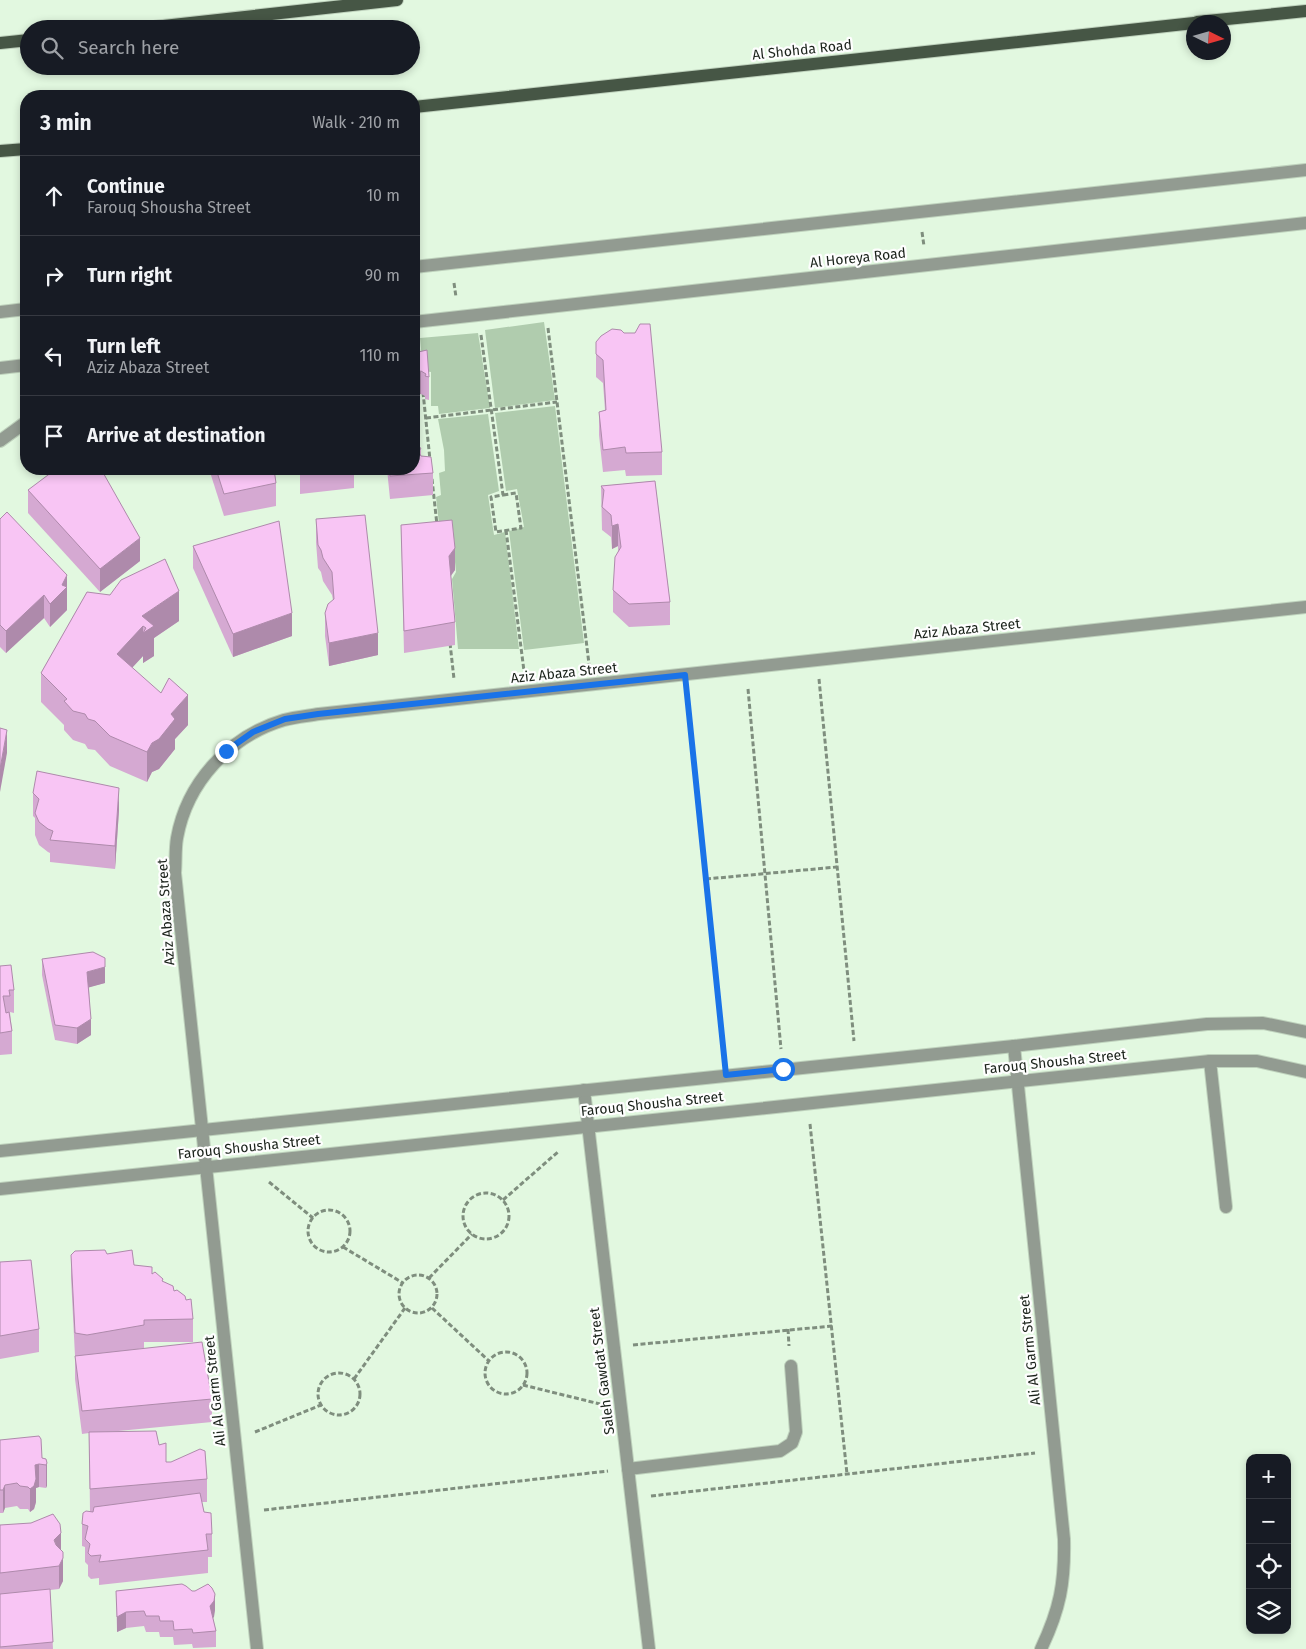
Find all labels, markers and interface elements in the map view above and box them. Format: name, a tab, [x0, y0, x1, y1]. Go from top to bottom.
north arrow	[1186, 15, 1231, 60]
search box	[20, 20, 420, 75]
icon: search	[38, 34, 66, 62]
text: Search here	[78, 36, 179, 59]
street label: Al Shohda Road	[751, 36, 853, 64]
text: 3 min	[40, 110, 92, 136]
text: Walk · 210 m	[312, 113, 400, 132]
text: Continue	[87, 175, 165, 198]
icon: ahead	[40, 182, 68, 210]
text: 10 m	[366, 186, 400, 205]
text: Farouq Shousha Street	[87, 198, 251, 217]
street label: Al Horeya Road	[809, 245, 907, 271]
icon: right	[40, 262, 68, 290]
text: Turn right	[87, 264, 172, 287]
text: 90 m	[365, 266, 400, 285]
text: Turn left	[87, 335, 161, 358]
icon: left	[40, 342, 68, 370]
text: 110 m	[359, 346, 400, 365]
text: Aziz Abaza Street	[87, 358, 209, 377]
icon: arrive	[40, 422, 68, 450]
text: Arrive at destination	[87, 424, 266, 447]
street label: Aziz Abaza Street	[913, 615, 1022, 643]
street label: Aziz Abaza Street	[510, 659, 619, 687]
route end	[215, 740, 238, 763]
street label: Aziz Abaza Street	[154, 857, 178, 966]
street label: Farouq Shousha Street	[983, 1046, 1128, 1078]
route start	[772, 1058, 795, 1081]
street label: Farouq Shousha Street	[580, 1088, 725, 1120]
street label: Farouq Shousha Street	[177, 1131, 322, 1163]
street label: Ali Al Garm Street	[1016, 1293, 1044, 1406]
street label: Saleh Gawdat Street	[586, 1306, 618, 1435]
street label: Ali Al Garm Street	[201, 1334, 229, 1447]
map controls	[1246, 1454, 1291, 1634]
button: +	[1246, 1454, 1291, 1499]
button: −	[1246, 1499, 1291, 1544]
button: locate	[1246, 1544, 1291, 1589]
button: layers	[1246, 1589, 1291, 1634]

